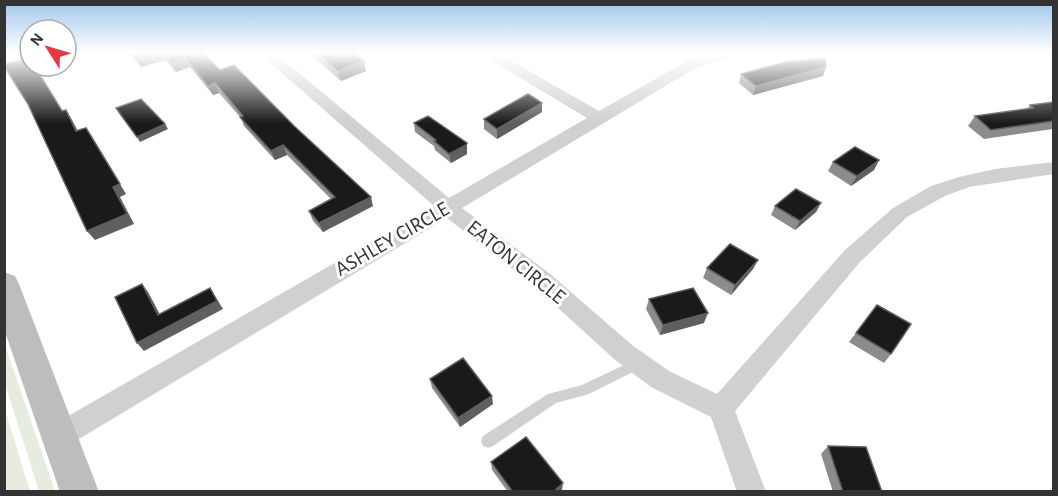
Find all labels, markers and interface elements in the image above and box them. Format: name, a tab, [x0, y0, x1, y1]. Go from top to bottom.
north arrow	[18, 18, 78, 78]
text: N	[27, 30, 47, 49]
street label: ASHLEY CIRCLE	[331, 198, 453, 280]
street label: EATON CIRCLE	[463, 216, 569, 308]

